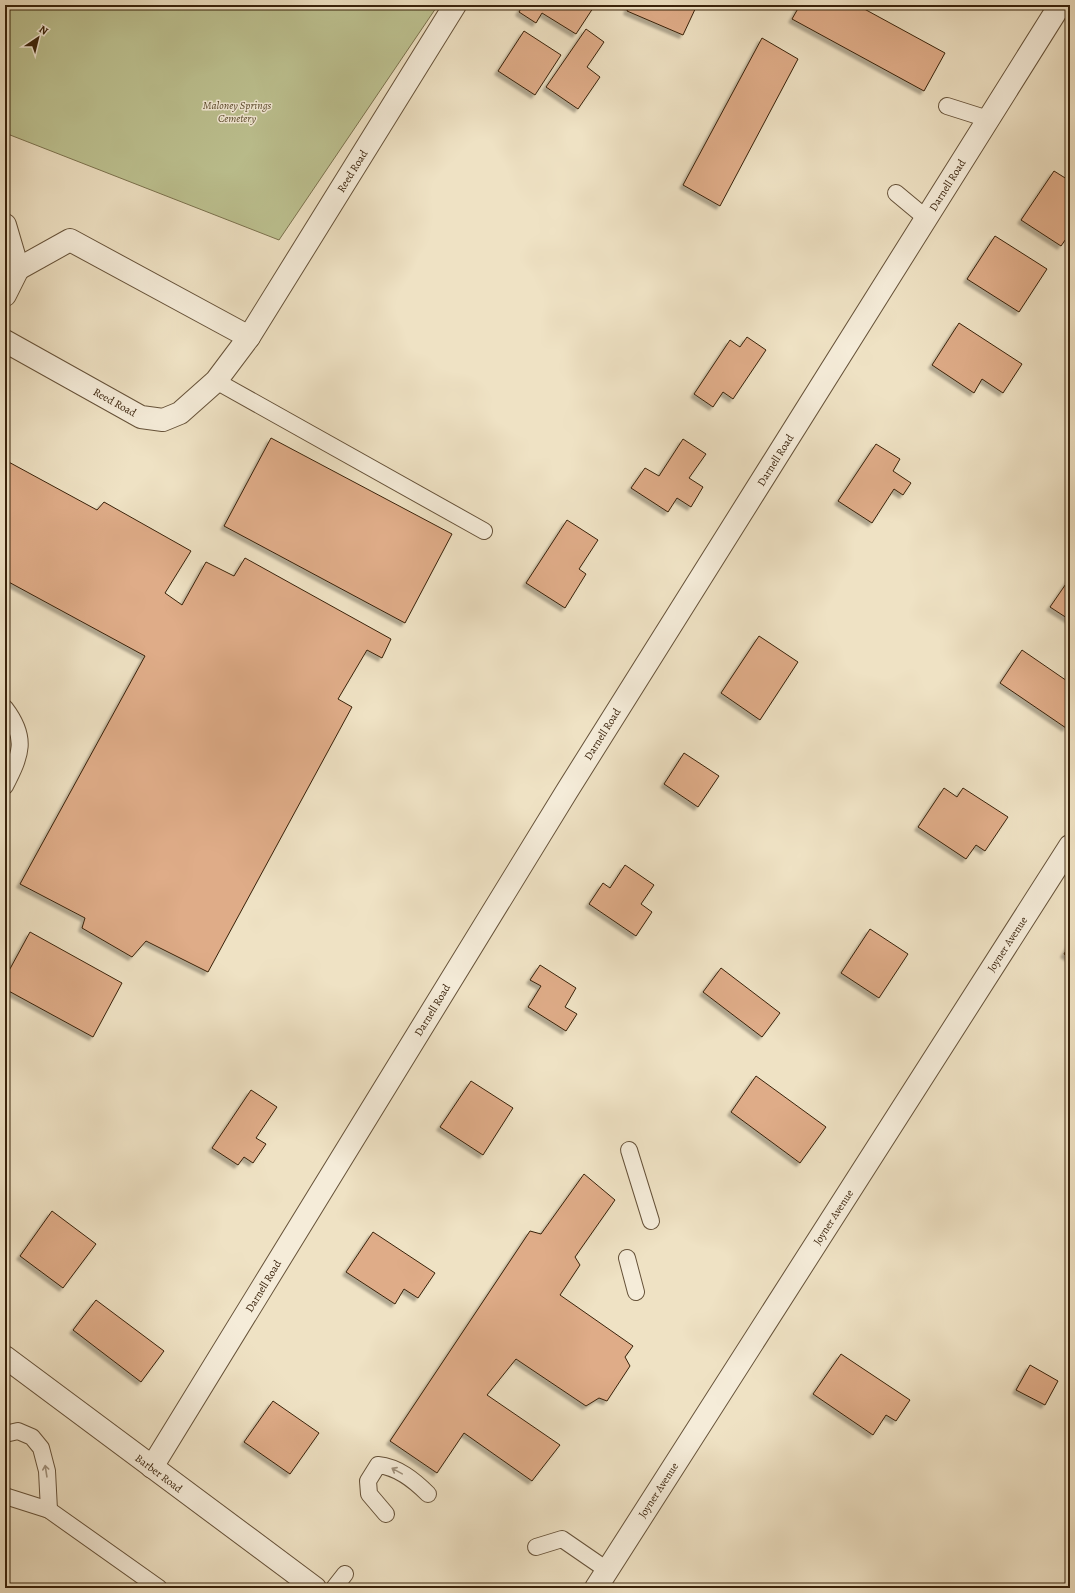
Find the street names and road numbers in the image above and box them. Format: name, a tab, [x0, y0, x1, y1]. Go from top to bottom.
street label: Reed Road	[334, 147, 371, 195]
street label: Darnell Road	[926, 156, 969, 214]
street label: Reed Road	[90, 384, 139, 420]
street label: Darnell Road	[754, 431, 797, 489]
street label: Darnell Road	[581, 705, 624, 763]
street label: Joyner Avenue	[984, 914, 1031, 975]
street label: Darnell Road	[411, 981, 454, 1039]
street label: Joyner Avenue	[810, 1187, 857, 1248]
street label: Darnell Road	[242, 1257, 285, 1315]
street label: Barber Road	[132, 1451, 186, 1496]
street label: Joyner Avenue	[635, 1460, 682, 1521]

